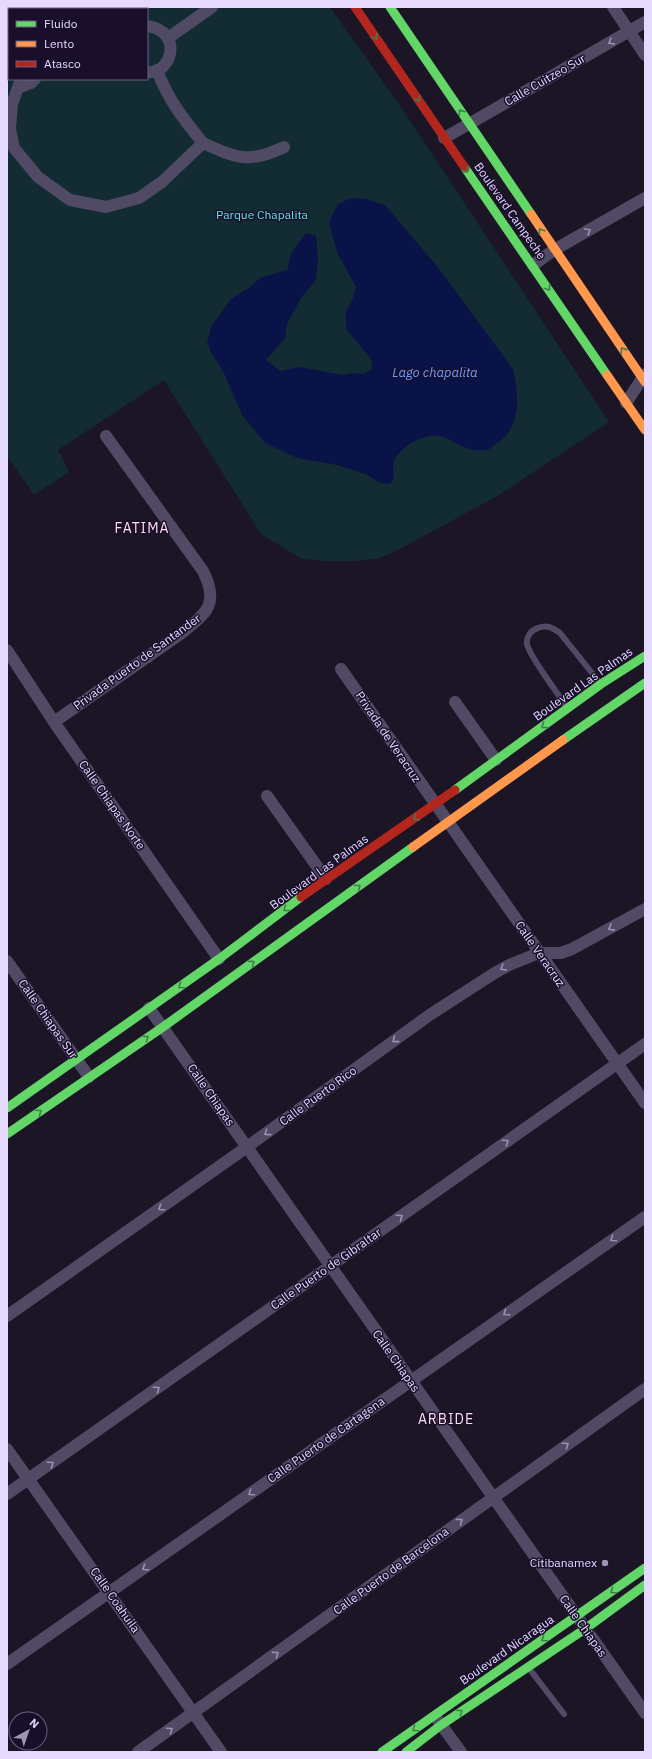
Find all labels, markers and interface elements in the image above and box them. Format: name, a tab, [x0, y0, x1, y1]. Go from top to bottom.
legend	[8, 8, 148, 80]
text: Fluido	[44, 16, 78, 31]
one-way arrow	[370, 33, 378, 40]
text: Lento	[44, 36, 74, 51]
one-way arrow	[608, 37, 615, 44]
street label: Calle Cuitzeo Sur	[502, 50, 588, 109]
text: Atasco	[44, 56, 81, 71]
one-way arrow	[413, 95, 421, 102]
one-way arrow	[458, 109, 466, 116]
street label: Boulevard Campeche	[471, 159, 550, 262]
one-way arrow	[461, 165, 468, 172]
park label: Parque Chapalita	[216, 207, 309, 222]
one-way arrow	[584, 228, 591, 235]
one-way arrow	[539, 229, 546, 236]
one-way arrow	[543, 284, 551, 291]
one-way arrow	[620, 347, 628, 354]
water label: Lago chapalita	[392, 364, 478, 381]
district label: FATIMA	[114, 519, 170, 537]
street label: Privada Puerto de Santander	[70, 610, 204, 713]
street label: Boulevard Las Palmas	[530, 643, 636, 724]
street label: Privada de Veracruz	[352, 688, 425, 785]
one-way arrow	[541, 721, 548, 728]
street label: Calle Chiapas Norte	[76, 757, 149, 853]
one-way arrow	[413, 813, 420, 820]
street label: Boulevard Las Palmas	[267, 831, 371, 912]
one-way arrow	[354, 885, 361, 892]
one-way arrow	[284, 904, 291, 911]
street label: Calle Veracruz	[512, 918, 569, 990]
one-way arrow	[608, 923, 615, 930]
one-way arrow	[248, 961, 255, 968]
one-way arrow	[500, 964, 507, 971]
street label: Calle Chiapas Sur	[15, 976, 82, 1062]
one-way arrow	[179, 981, 186, 988]
one-way arrow	[392, 1035, 399, 1043]
one-way arrow	[142, 1036, 149, 1043]
street label: Calle Chiapas	[184, 1061, 238, 1129]
street label: Calle Puerto Rico	[276, 1062, 360, 1129]
one-way arrow	[35, 1109, 42, 1117]
one-way arrow	[264, 1128, 271, 1135]
one-way arrow	[502, 1140, 509, 1147]
one-way arrow	[158, 1203, 165, 1210]
one-way arrow	[396, 1215, 403, 1222]
street label: Calle Puerto de Gibraltar	[267, 1224, 385, 1313]
one-way arrow	[610, 1234, 617, 1242]
one-way arrow	[504, 1308, 511, 1315]
street label: Calle Chiapas	[369, 1327, 423, 1395]
one-way arrow	[153, 1386, 160, 1394]
street label: Calle Puerto de Cartagena	[264, 1393, 388, 1486]
district label: ARBIDE	[418, 1410, 474, 1428]
one-way arrow	[562, 1442, 569, 1450]
one-way arrow	[46, 1462, 53, 1469]
one-way arrow	[248, 1488, 255, 1496]
one-way arrow	[456, 1518, 463, 1525]
street label: Calle Puerto de Barcelona	[330, 1523, 452, 1618]
place label: Citibanamex	[530, 1555, 597, 1570]
marker: Citibanamex	[600, 1558, 610, 1568]
one-way arrow	[142, 1563, 149, 1571]
street label: Calle Coahuila	[87, 1564, 144, 1636]
one-way arrow	[610, 1586, 617, 1594]
street label: Calle Chiapas	[556, 1592, 610, 1660]
street label: Boulevard Nicaragua	[457, 1611, 557, 1688]
one-way arrow	[541, 1634, 548, 1642]
one-way arrow	[271, 1652, 278, 1659]
one-way arrow	[456, 1709, 463, 1717]
north arrow	[8, 1711, 48, 1751]
text: N	[27, 1715, 42, 1731]
one-way arrow	[412, 1724, 419, 1731]
one-way arrow	[166, 1727, 173, 1735]

